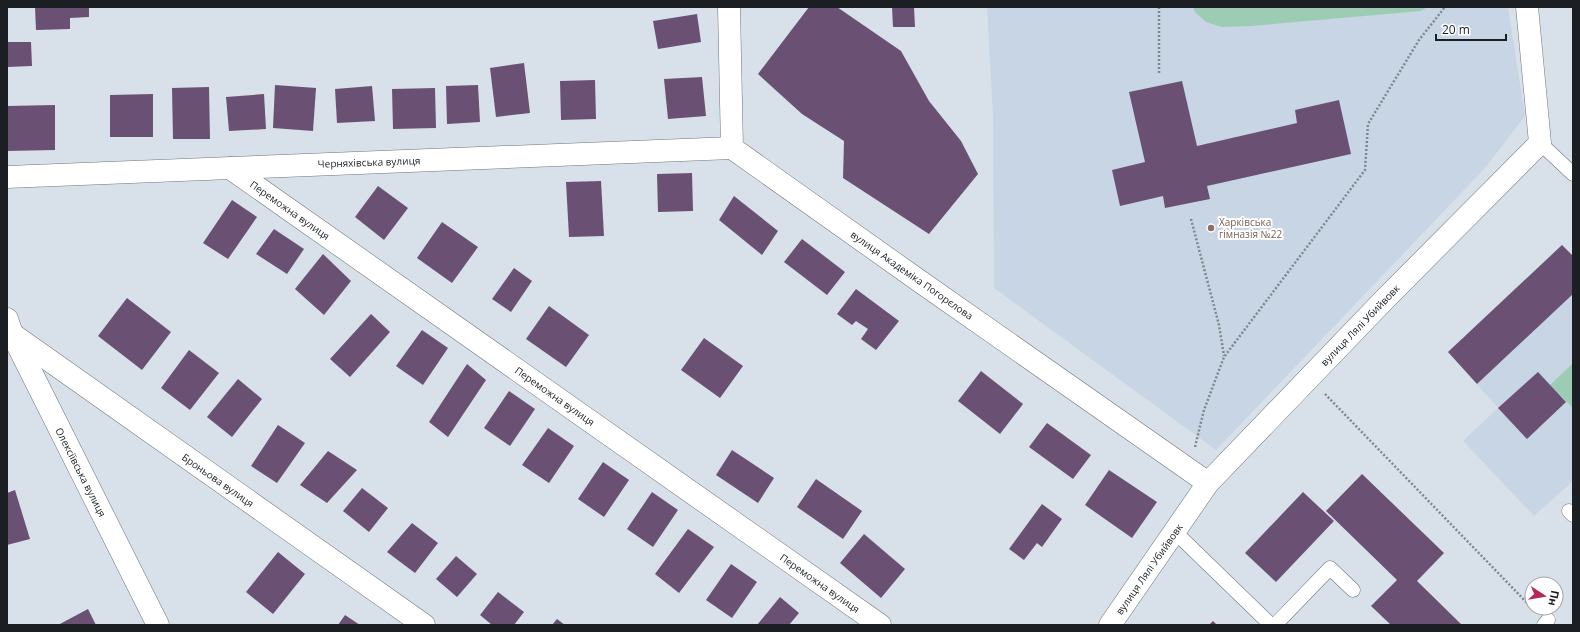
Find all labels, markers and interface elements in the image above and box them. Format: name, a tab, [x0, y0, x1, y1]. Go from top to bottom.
scale bar	[1436, 16, 1506, 42]
text: 20 m	[1442, 21, 1470, 38]
street label: Черняхівська вулиця	[317, 153, 421, 171]
street label: Переможна вулиця	[247, 177, 333, 243]
place label: Харківська гімназія №22	[1219, 215, 1282, 241]
marker: Харківська гімназія №22	[1206, 223, 1216, 233]
street label: вулиця Академіка Погорєлова	[848, 227, 976, 323]
street label: вулиця Лялі Убийвовк	[1317, 281, 1403, 369]
street label: Переможна вулиця	[512, 363, 598, 429]
street label: Олексіївська вулиця	[52, 425, 110, 519]
street label: Броньова вулиця	[179, 450, 257, 510]
street label: вулиця Лялі Убийвовк	[1112, 520, 1186, 617]
street label: Переможна вулиця	[777, 550, 863, 616]
north arrow	[1524, 576, 1564, 616]
text: Пн	[1545, 589, 1563, 607]

